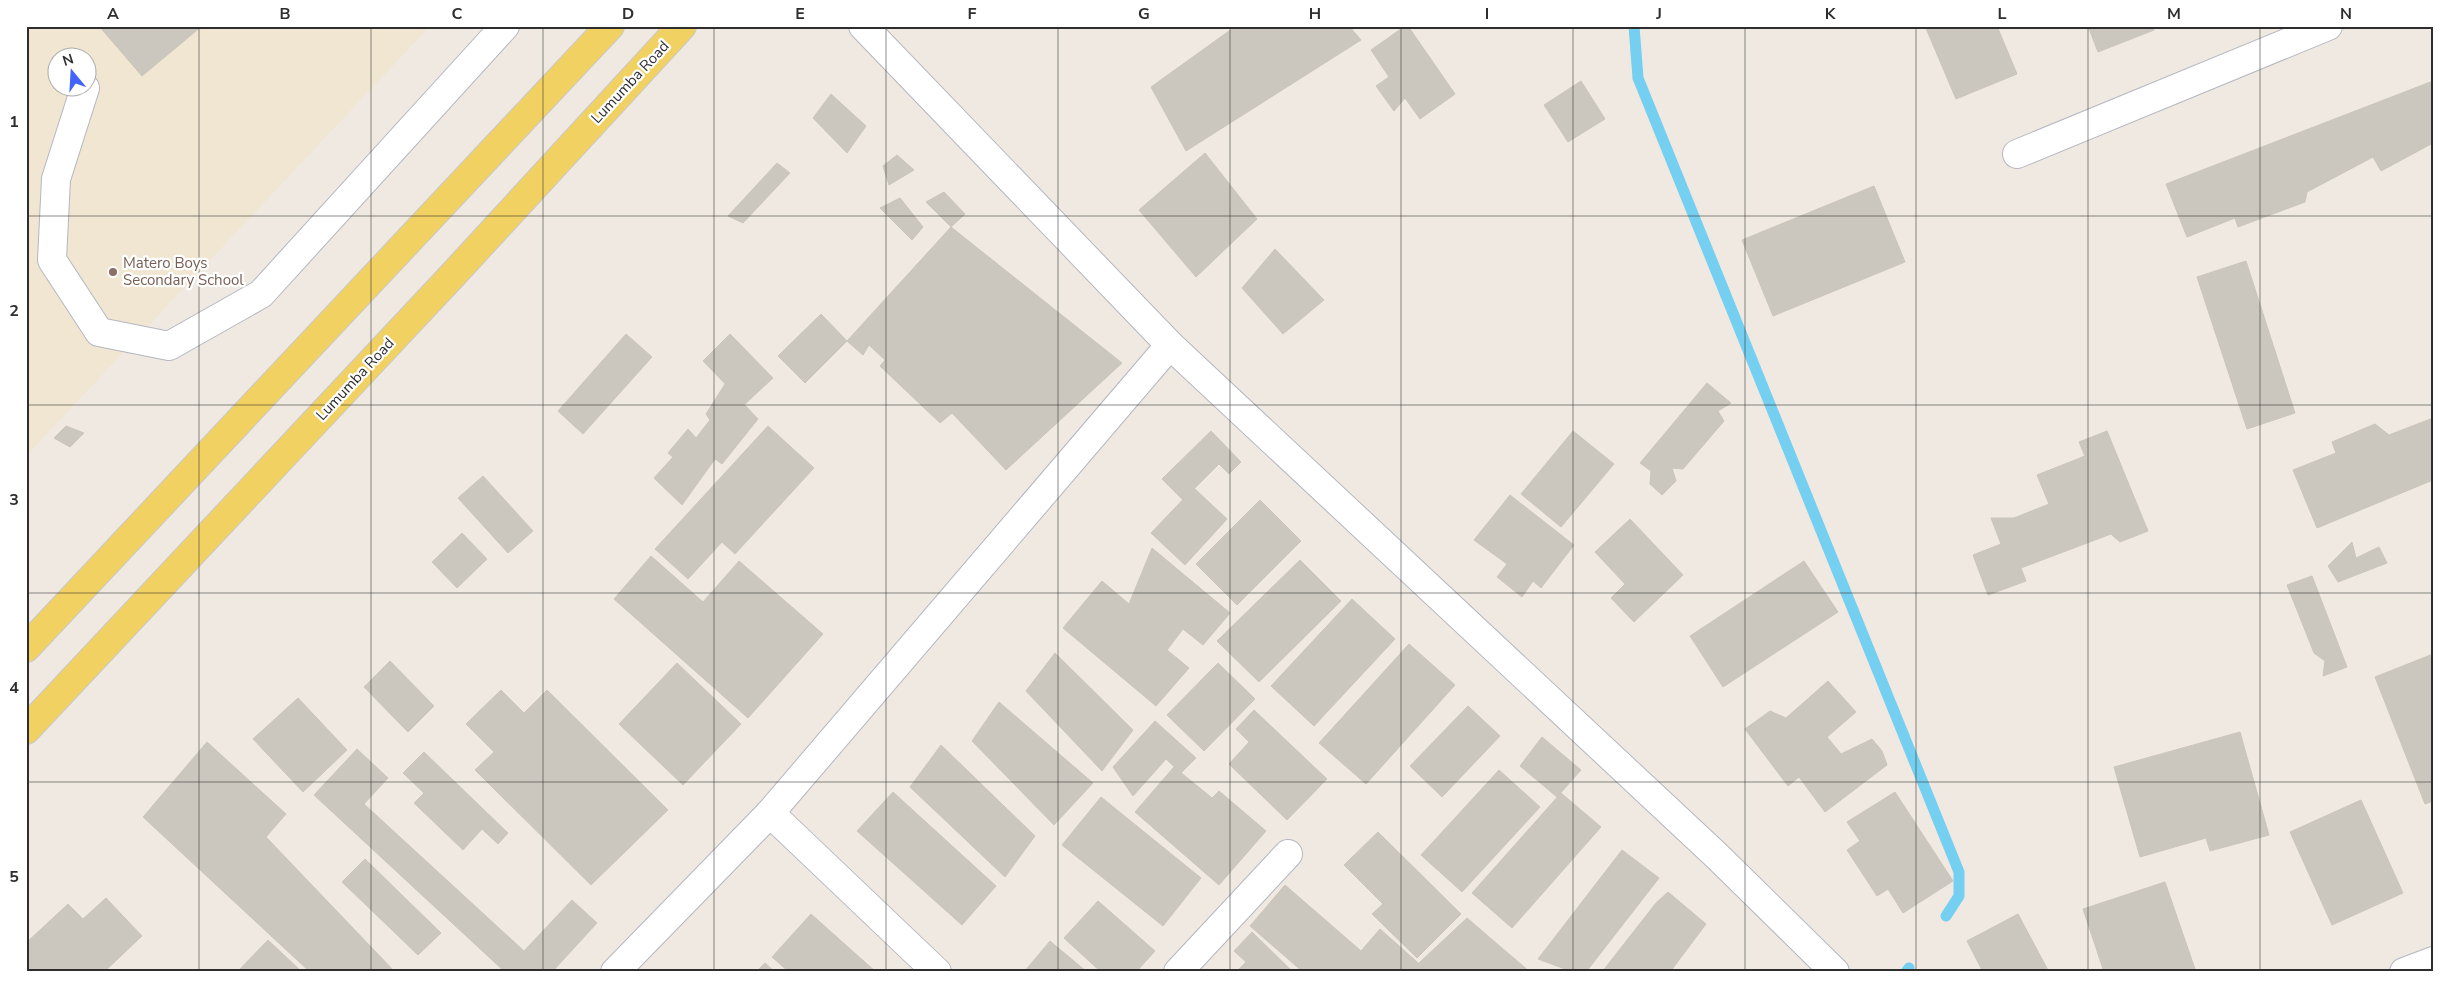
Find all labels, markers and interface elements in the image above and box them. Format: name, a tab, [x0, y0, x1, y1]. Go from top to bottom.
text: A	[107, 3, 119, 25]
text: B	[279, 3, 291, 25]
text: C	[452, 3, 463, 25]
text: D	[622, 3, 634, 25]
text: E	[795, 3, 805, 25]
text: F	[968, 3, 977, 25]
text: G	[1138, 3, 1150, 25]
text: H	[1309, 3, 1321, 25]
text: I	[1485, 3, 1489, 25]
text: J	[1655, 3, 1662, 25]
text: K	[1825, 3, 1837, 25]
text: L	[1998, 3, 2007, 25]
text: M	[2167, 3, 2181, 25]
text: N	[2340, 3, 2352, 25]
street label: Lumumba Road	[587, 36, 673, 128]
north arrow	[48, 48, 98, 98]
text: N	[60, 49, 76, 71]
text: 1	[9, 111, 19, 133]
place label: Matero Boys Secondary School	[123, 253, 244, 290]
marker: Matero Boys Secondary School	[107, 266, 119, 278]
text: 2	[9, 300, 19, 322]
street label: Lumumba Road	[312, 333, 398, 425]
text: 3	[9, 489, 19, 511]
text: 4	[9, 677, 19, 699]
text: 5	[9, 866, 19, 888]

